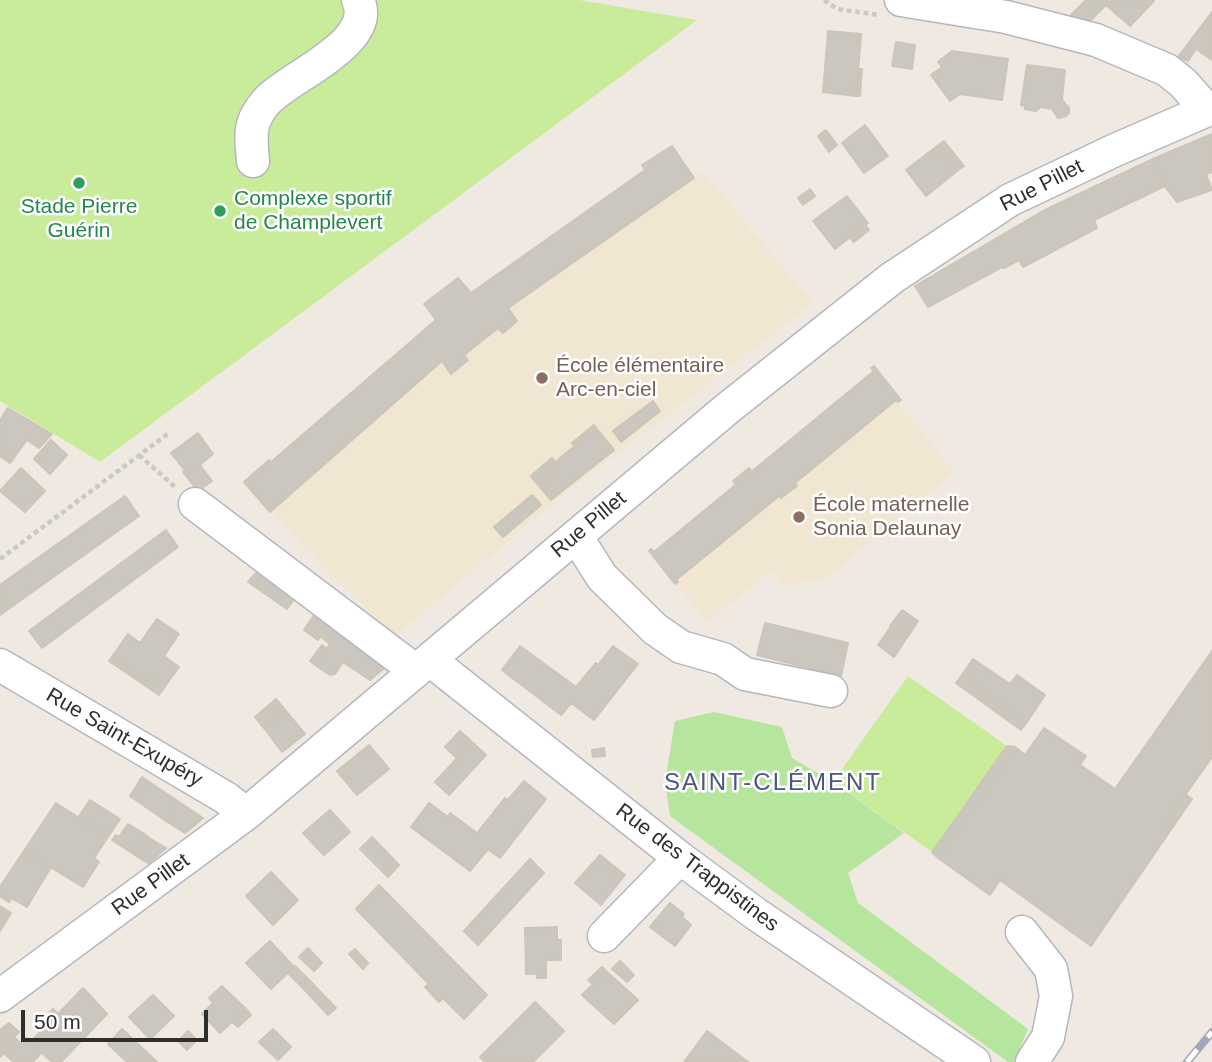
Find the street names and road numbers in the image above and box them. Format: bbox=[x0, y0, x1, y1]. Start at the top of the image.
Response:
street label: Rue Pillet bbox=[996, 154, 1088, 218]
street label: Rue Pillet bbox=[546, 486, 632, 564]
street label: Rue Saint-Exupéry bbox=[41, 683, 207, 793]
street label: Rue des Trappistines bbox=[610, 798, 784, 938]
street label: Rue Pillet bbox=[107, 848, 195, 922]

